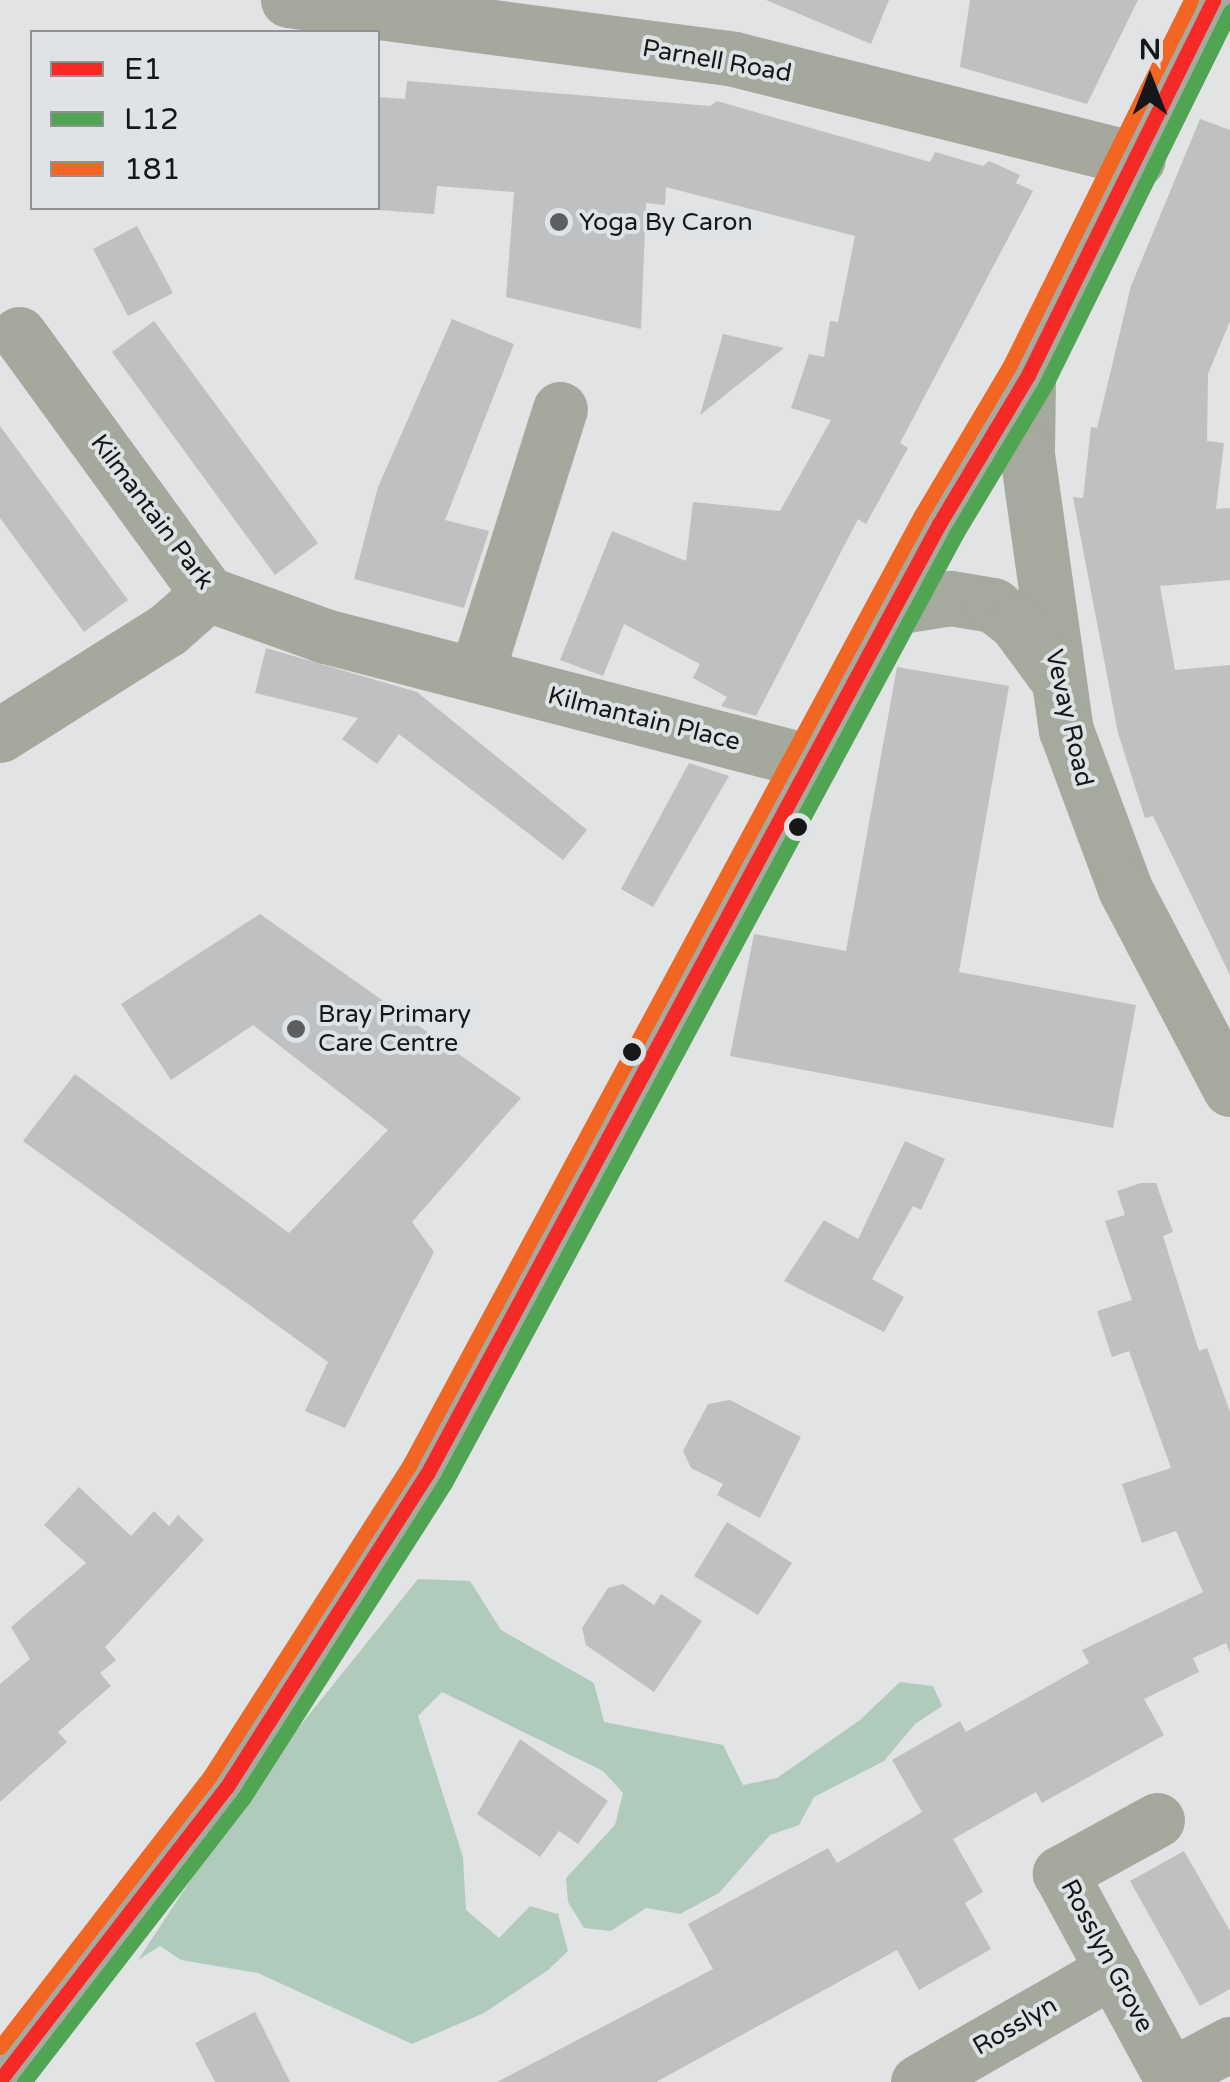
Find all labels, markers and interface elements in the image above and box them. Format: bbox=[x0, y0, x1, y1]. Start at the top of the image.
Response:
legend bbox=[30, 30, 380, 210]
north arrow bbox=[1100, 30, 1200, 130]
street label: Parnell Road bbox=[640, 33, 794, 89]
text: N bbox=[1139, 33, 1161, 67]
text: E1 bbox=[124, 51, 162, 88]
text: L12 bbox=[124, 101, 179, 138]
text: 181 bbox=[124, 151, 181, 188]
place label: Yoga By Caron bbox=[579, 207, 753, 237]
marker: Yoga By Caron bbox=[548, 211, 570, 233]
street label: Kilmantain Park bbox=[84, 429, 220, 595]
street label: Vevay Road bbox=[1039, 647, 1099, 789]
street label: Kilmantain Place bbox=[545, 681, 743, 757]
unlabelled marker bbox=[788, 817, 808, 837]
place label: Bray Primary Care Centre bbox=[318, 1000, 471, 1059]
marker: Bray Primary Care Centre bbox=[283, 1016, 309, 1042]
unlabelled marker bbox=[622, 1042, 642, 1062]
street label: Rosslyn Grove bbox=[1054, 1874, 1160, 2038]
street label: Rosslyn bbox=[968, 1990, 1062, 2062]

